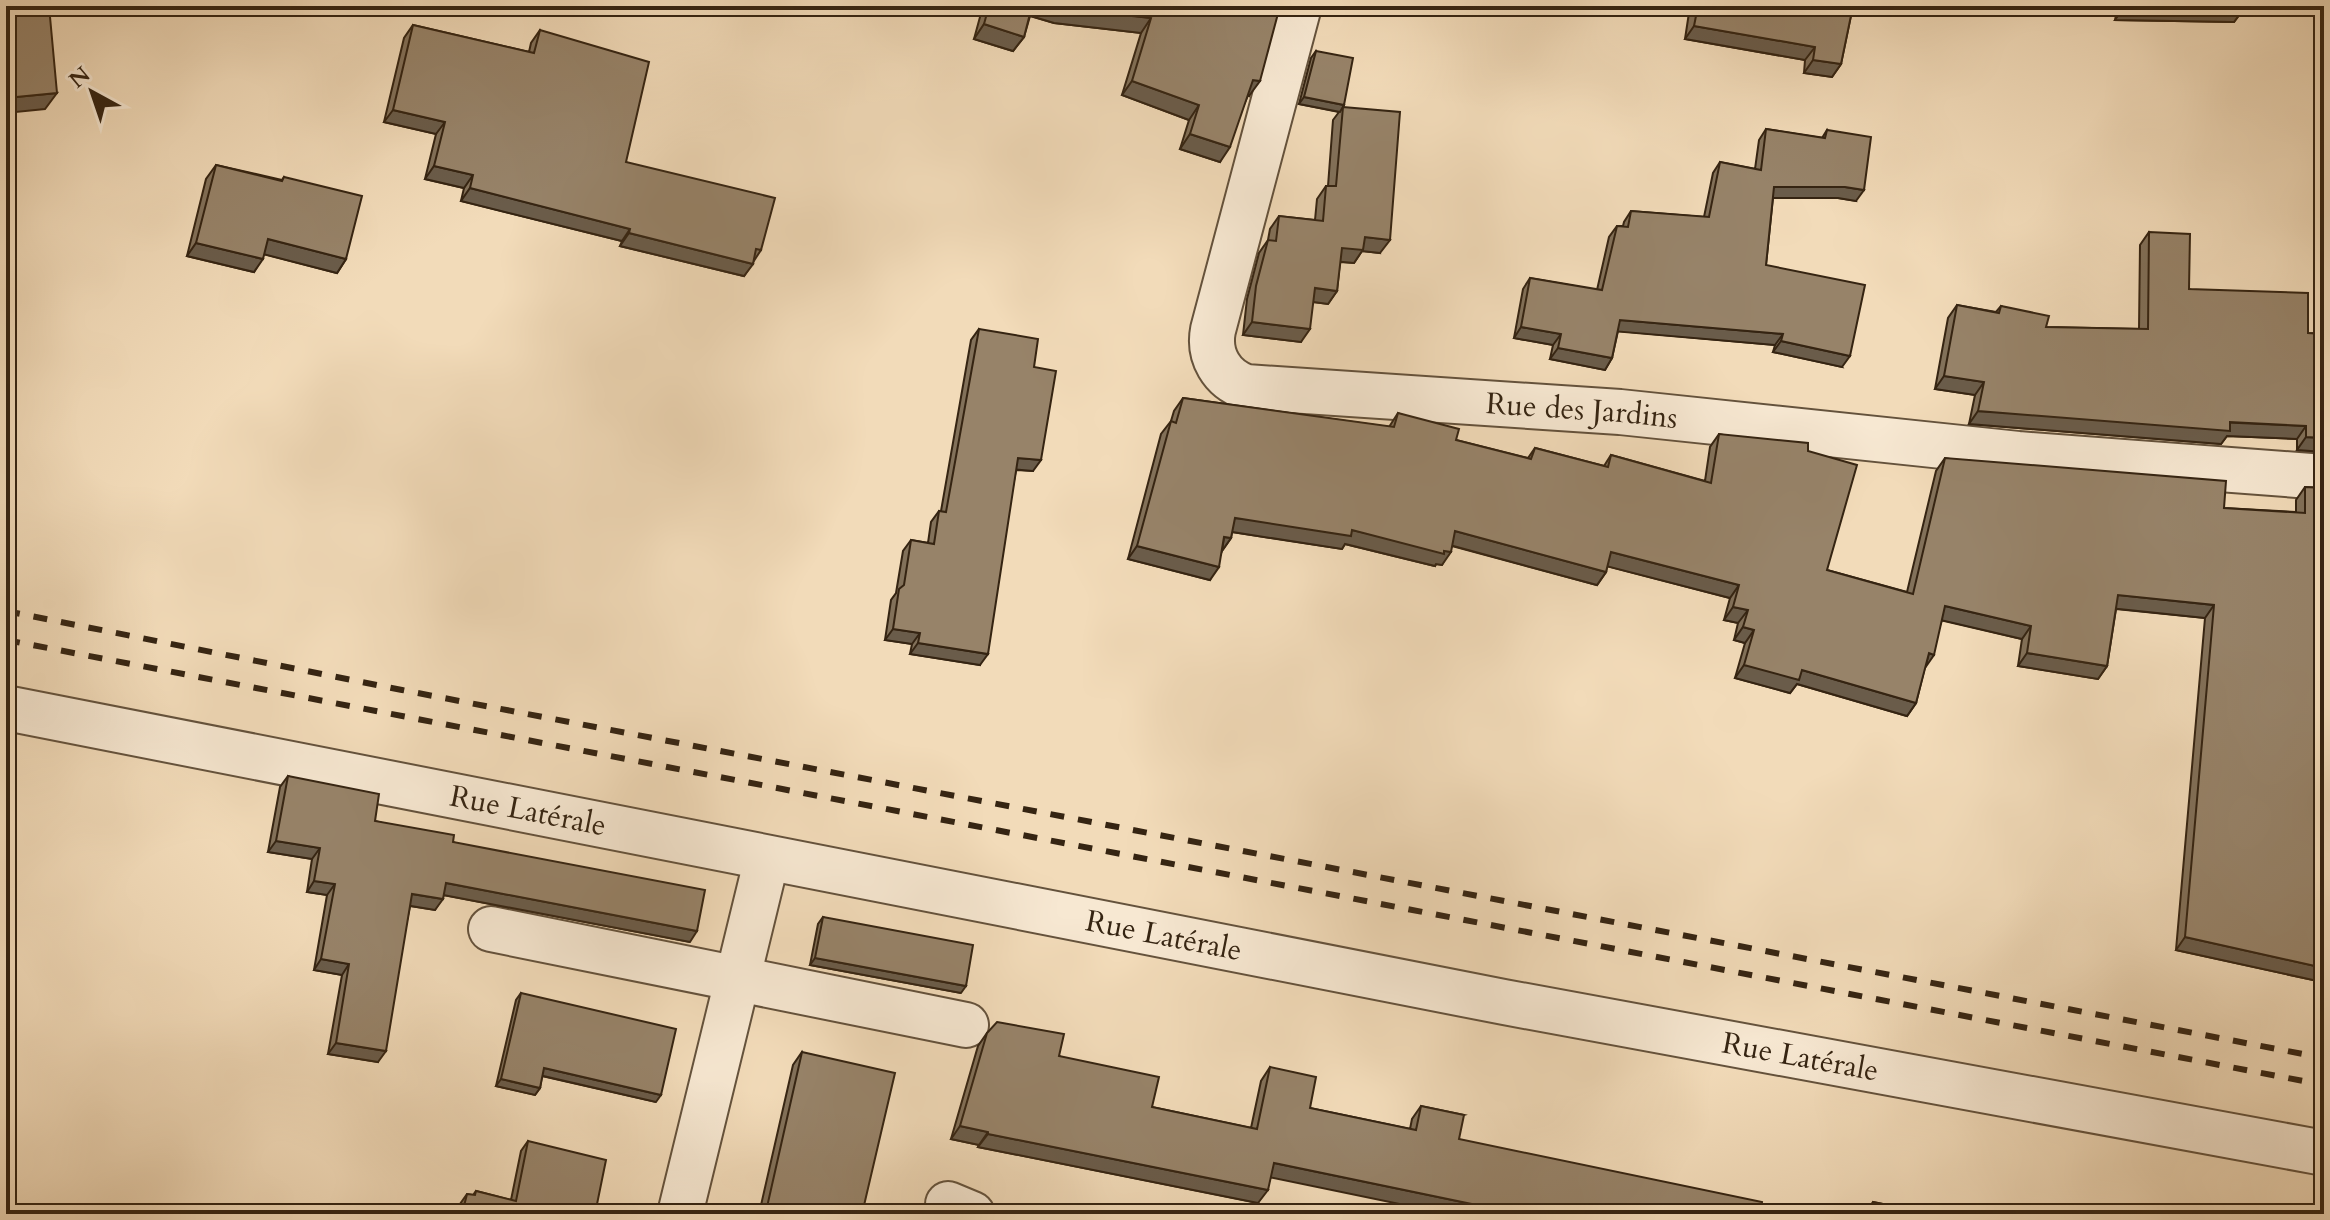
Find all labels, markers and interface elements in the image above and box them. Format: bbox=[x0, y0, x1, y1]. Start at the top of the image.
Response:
north arrow bbox=[52, 52, 132, 132]
text: N bbox=[63, 60, 97, 95]
street label: Rue des Jardins bbox=[1485, 383, 1680, 438]
street label: Rue Latérale bbox=[446, 775, 610, 846]
street label: Rue Latérale bbox=[1082, 900, 1246, 971]
street label: Rue Latérale bbox=[1719, 1022, 1882, 1091]

